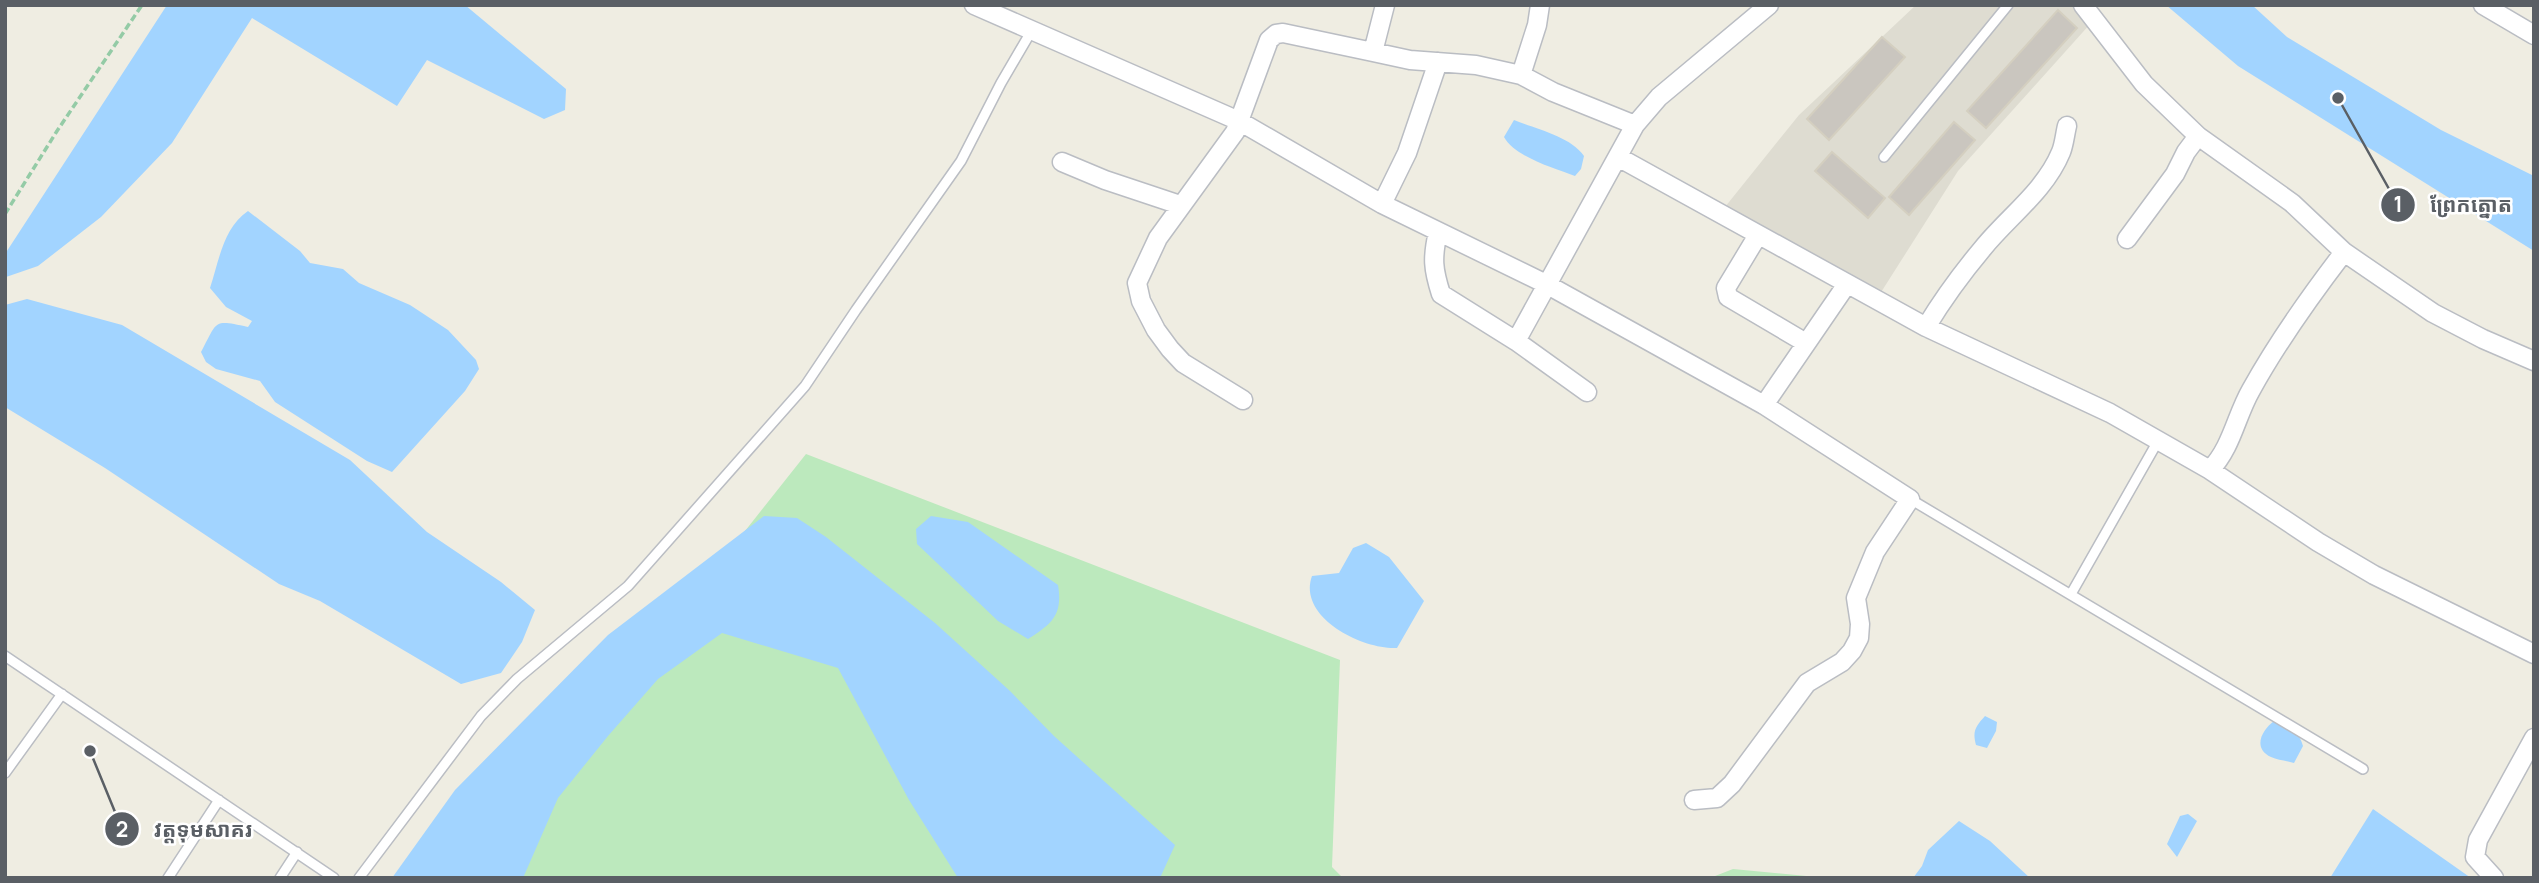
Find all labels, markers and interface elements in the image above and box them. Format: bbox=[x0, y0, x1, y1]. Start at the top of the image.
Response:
callout: ព្រែកត្នោត bbox=[2381, 184, 2526, 226]
text: 1 bbox=[2393, 190, 2403, 218]
text: ព្រែកត្នោត bbox=[2430, 190, 2512, 219]
callout: វត្តទុមសាគរ bbox=[105, 808, 266, 850]
text: 2 bbox=[116, 815, 128, 843]
text: វត្តទុមសាគរ bbox=[154, 815, 252, 844]

